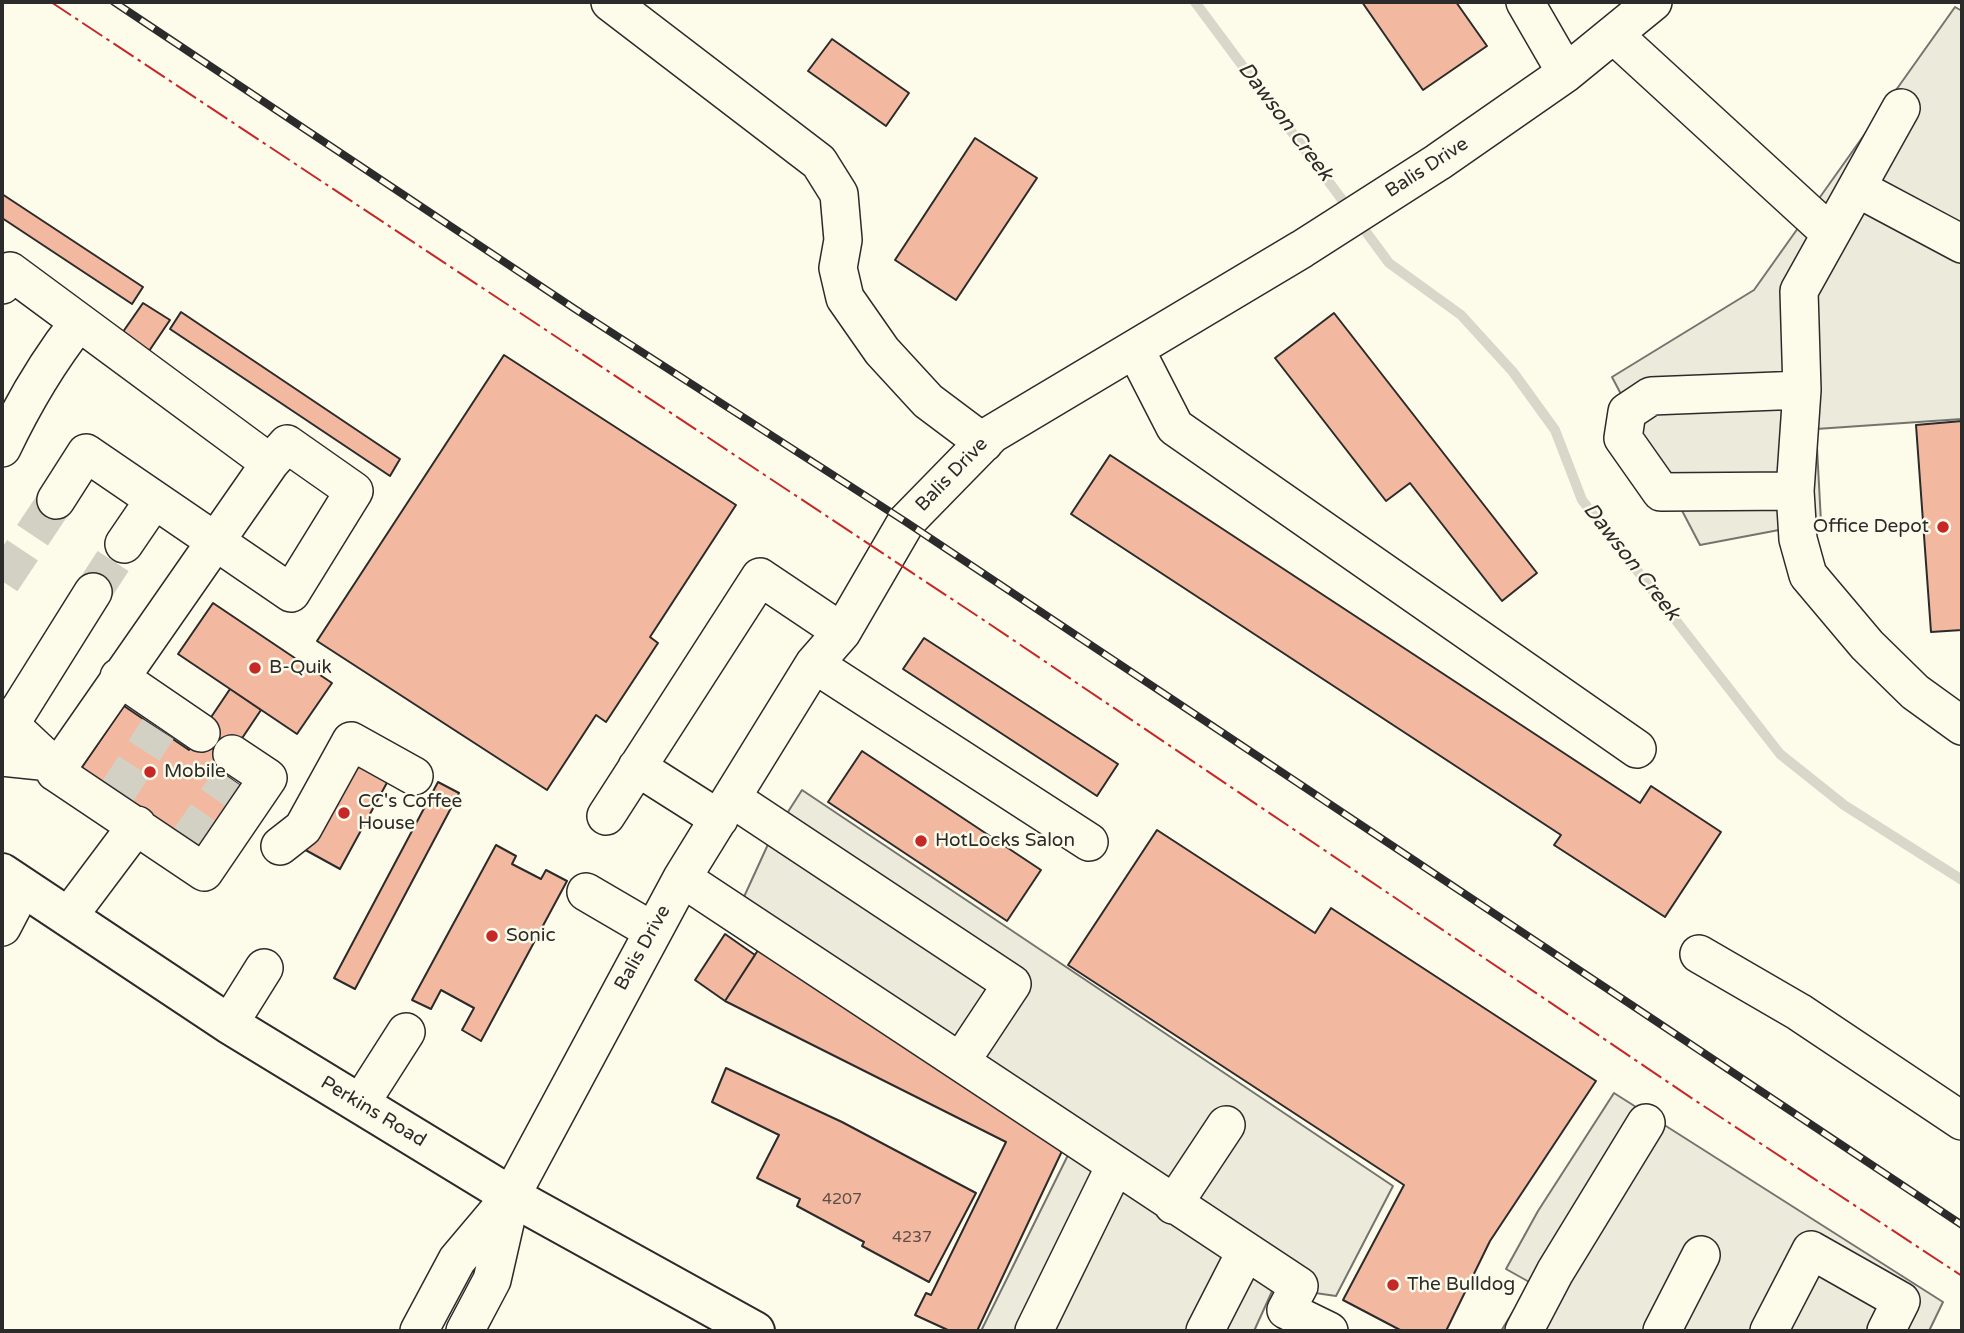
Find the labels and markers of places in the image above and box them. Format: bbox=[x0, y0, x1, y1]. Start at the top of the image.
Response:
place label: Office Depot bbox=[1813, 516, 1929, 538]
marker: Office Depot bbox=[1935, 519, 1951, 535]
place label: B-Quik bbox=[269, 657, 332, 679]
marker: B-Quik bbox=[247, 660, 263, 676]
place label: Mobile bbox=[164, 761, 226, 783]
marker: Mobile bbox=[142, 764, 158, 780]
place label: CC's Coffee House bbox=[358, 791, 462, 835]
marker: CC's Coffee House bbox=[336, 805, 352, 821]
place label: HotLocks Salon bbox=[935, 830, 1075, 852]
marker: HotLocks Salon bbox=[913, 833, 929, 849]
place label: Sonic bbox=[506, 925, 556, 947]
marker: Sonic bbox=[484, 928, 500, 944]
place label: The Bulldog bbox=[1407, 1274, 1515, 1296]
marker: The Bulldog bbox=[1385, 1277, 1401, 1293]

